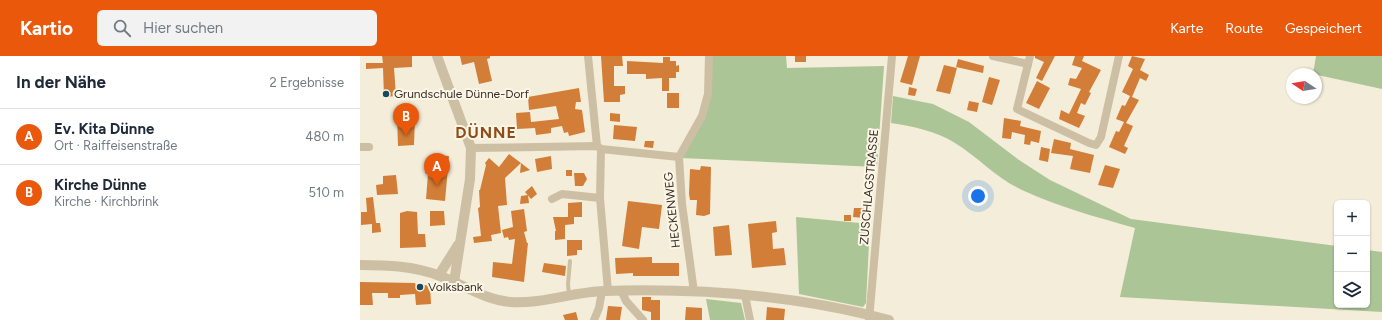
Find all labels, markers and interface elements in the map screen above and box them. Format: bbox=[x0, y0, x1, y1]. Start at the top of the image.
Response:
search box bbox=[97, 10, 377, 46]
text: Kartio bbox=[20, 17, 73, 40]
icon: search bbox=[111, 17, 133, 39]
text: Hier suchen bbox=[143, 19, 223, 37]
text: Karte bbox=[1170, 20, 1203, 37]
text: Route bbox=[1225, 20, 1263, 37]
text: Gespeichert bbox=[1285, 20, 1362, 37]
north arrow bbox=[1286, 68, 1322, 104]
text: In der Nähe bbox=[16, 72, 106, 92]
text: 2 Ergebnisse bbox=[270, 75, 344, 90]
place label: Grundschule Dünne-Dorf bbox=[394, 87, 529, 101]
marker: Grundschule Dünne-Dorf bbox=[381, 89, 391, 99]
pin: B bbox=[393, 103, 419, 136]
text: Ev. Kita Dünne bbox=[54, 120, 154, 138]
district label: DÜNNE bbox=[455, 123, 517, 142]
text: A bbox=[24, 129, 34, 144]
text: 480 m bbox=[305, 129, 344, 144]
street label: ZUSCHLAGSTRASSE bbox=[857, 129, 881, 245]
text: Ort · Raiffeisenstraße bbox=[54, 138, 177, 153]
pin: A bbox=[424, 153, 450, 186]
street label: HECKENWEG bbox=[661, 171, 683, 249]
text: Kirche Dünne bbox=[54, 176, 147, 194]
text: B bbox=[25, 185, 33, 200]
text: 510 m bbox=[309, 185, 344, 200]
your location bbox=[968, 186, 988, 206]
text: Kirche · Kirchbrink bbox=[54, 194, 159, 209]
map controls bbox=[1334, 200, 1370, 308]
button: + bbox=[1334, 200, 1370, 236]
button: − bbox=[1334, 236, 1370, 272]
button: layers bbox=[1334, 272, 1370, 308]
place label: Volksbank bbox=[428, 280, 483, 294]
marker: Volksbank bbox=[415, 282, 425, 292]

